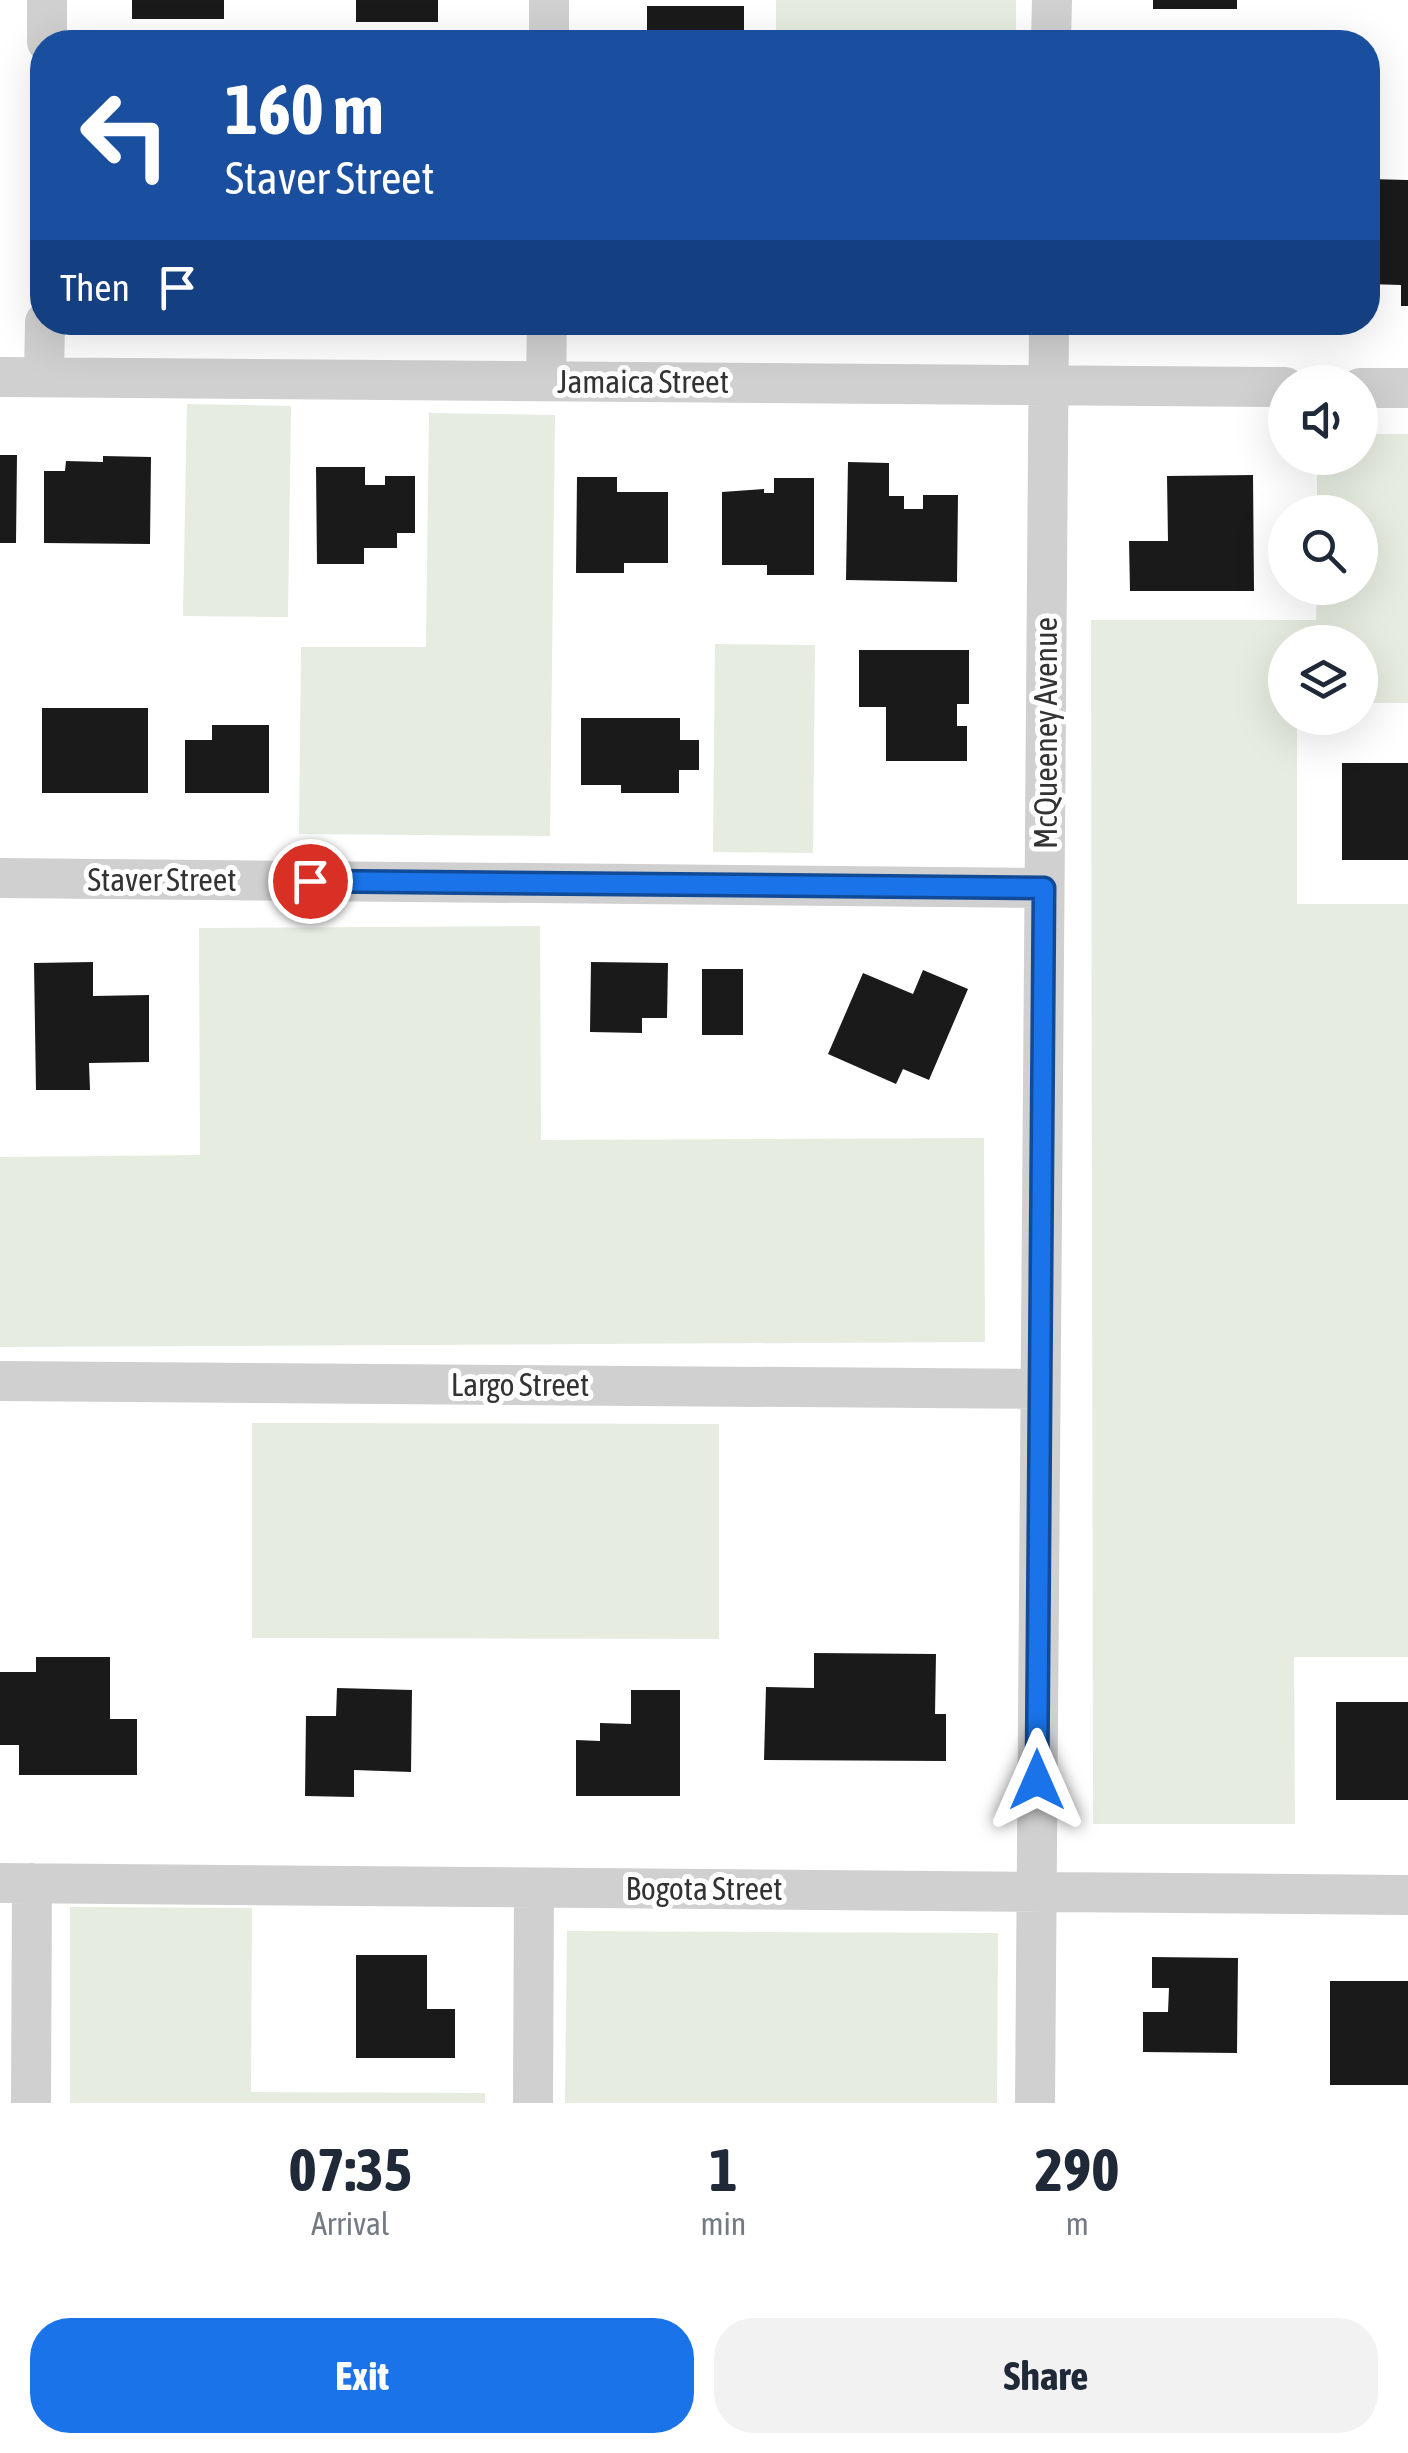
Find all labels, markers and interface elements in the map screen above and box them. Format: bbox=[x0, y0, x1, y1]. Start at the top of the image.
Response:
text: 160 m bbox=[225, 69, 384, 149]
icon: left bbox=[60, 70, 190, 200]
text: Staver Street bbox=[225, 152, 434, 204]
icon: arrive bbox=[150, 260, 205, 315]
text: Then bbox=[60, 266, 130, 309]
street label: Jamaica Street bbox=[557, 363, 729, 400]
map controls bbox=[1268, 365, 1378, 735]
button: sound bbox=[1268, 365, 1378, 475]
button: search bbox=[1268, 495, 1378, 605]
street label: McQueeney Avenue bbox=[1027, 617, 1064, 849]
button: layers bbox=[1268, 625, 1378, 735]
pin bbox=[268, 839, 353, 924]
icon: arrive bbox=[283, 854, 338, 909]
street label: Staver Street bbox=[88, 861, 236, 898]
street label: Largo Street bbox=[451, 1366, 589, 1403]
position arrow bbox=[985, 1728, 1089, 1832]
street label: Bogota Street bbox=[625, 1870, 783, 1907]
text: 07:35 bbox=[288, 2135, 412, 2204]
text: 1 bbox=[709, 2135, 738, 2204]
text: 290 bbox=[1035, 2135, 1119, 2204]
text: Arrival bbox=[311, 2205, 389, 2242]
text: min bbox=[700, 2205, 746, 2242]
text: m bbox=[1066, 2205, 1089, 2242]
button: Exit bbox=[30, 2318, 694, 2433]
button: Share bbox=[714, 2318, 1378, 2433]

